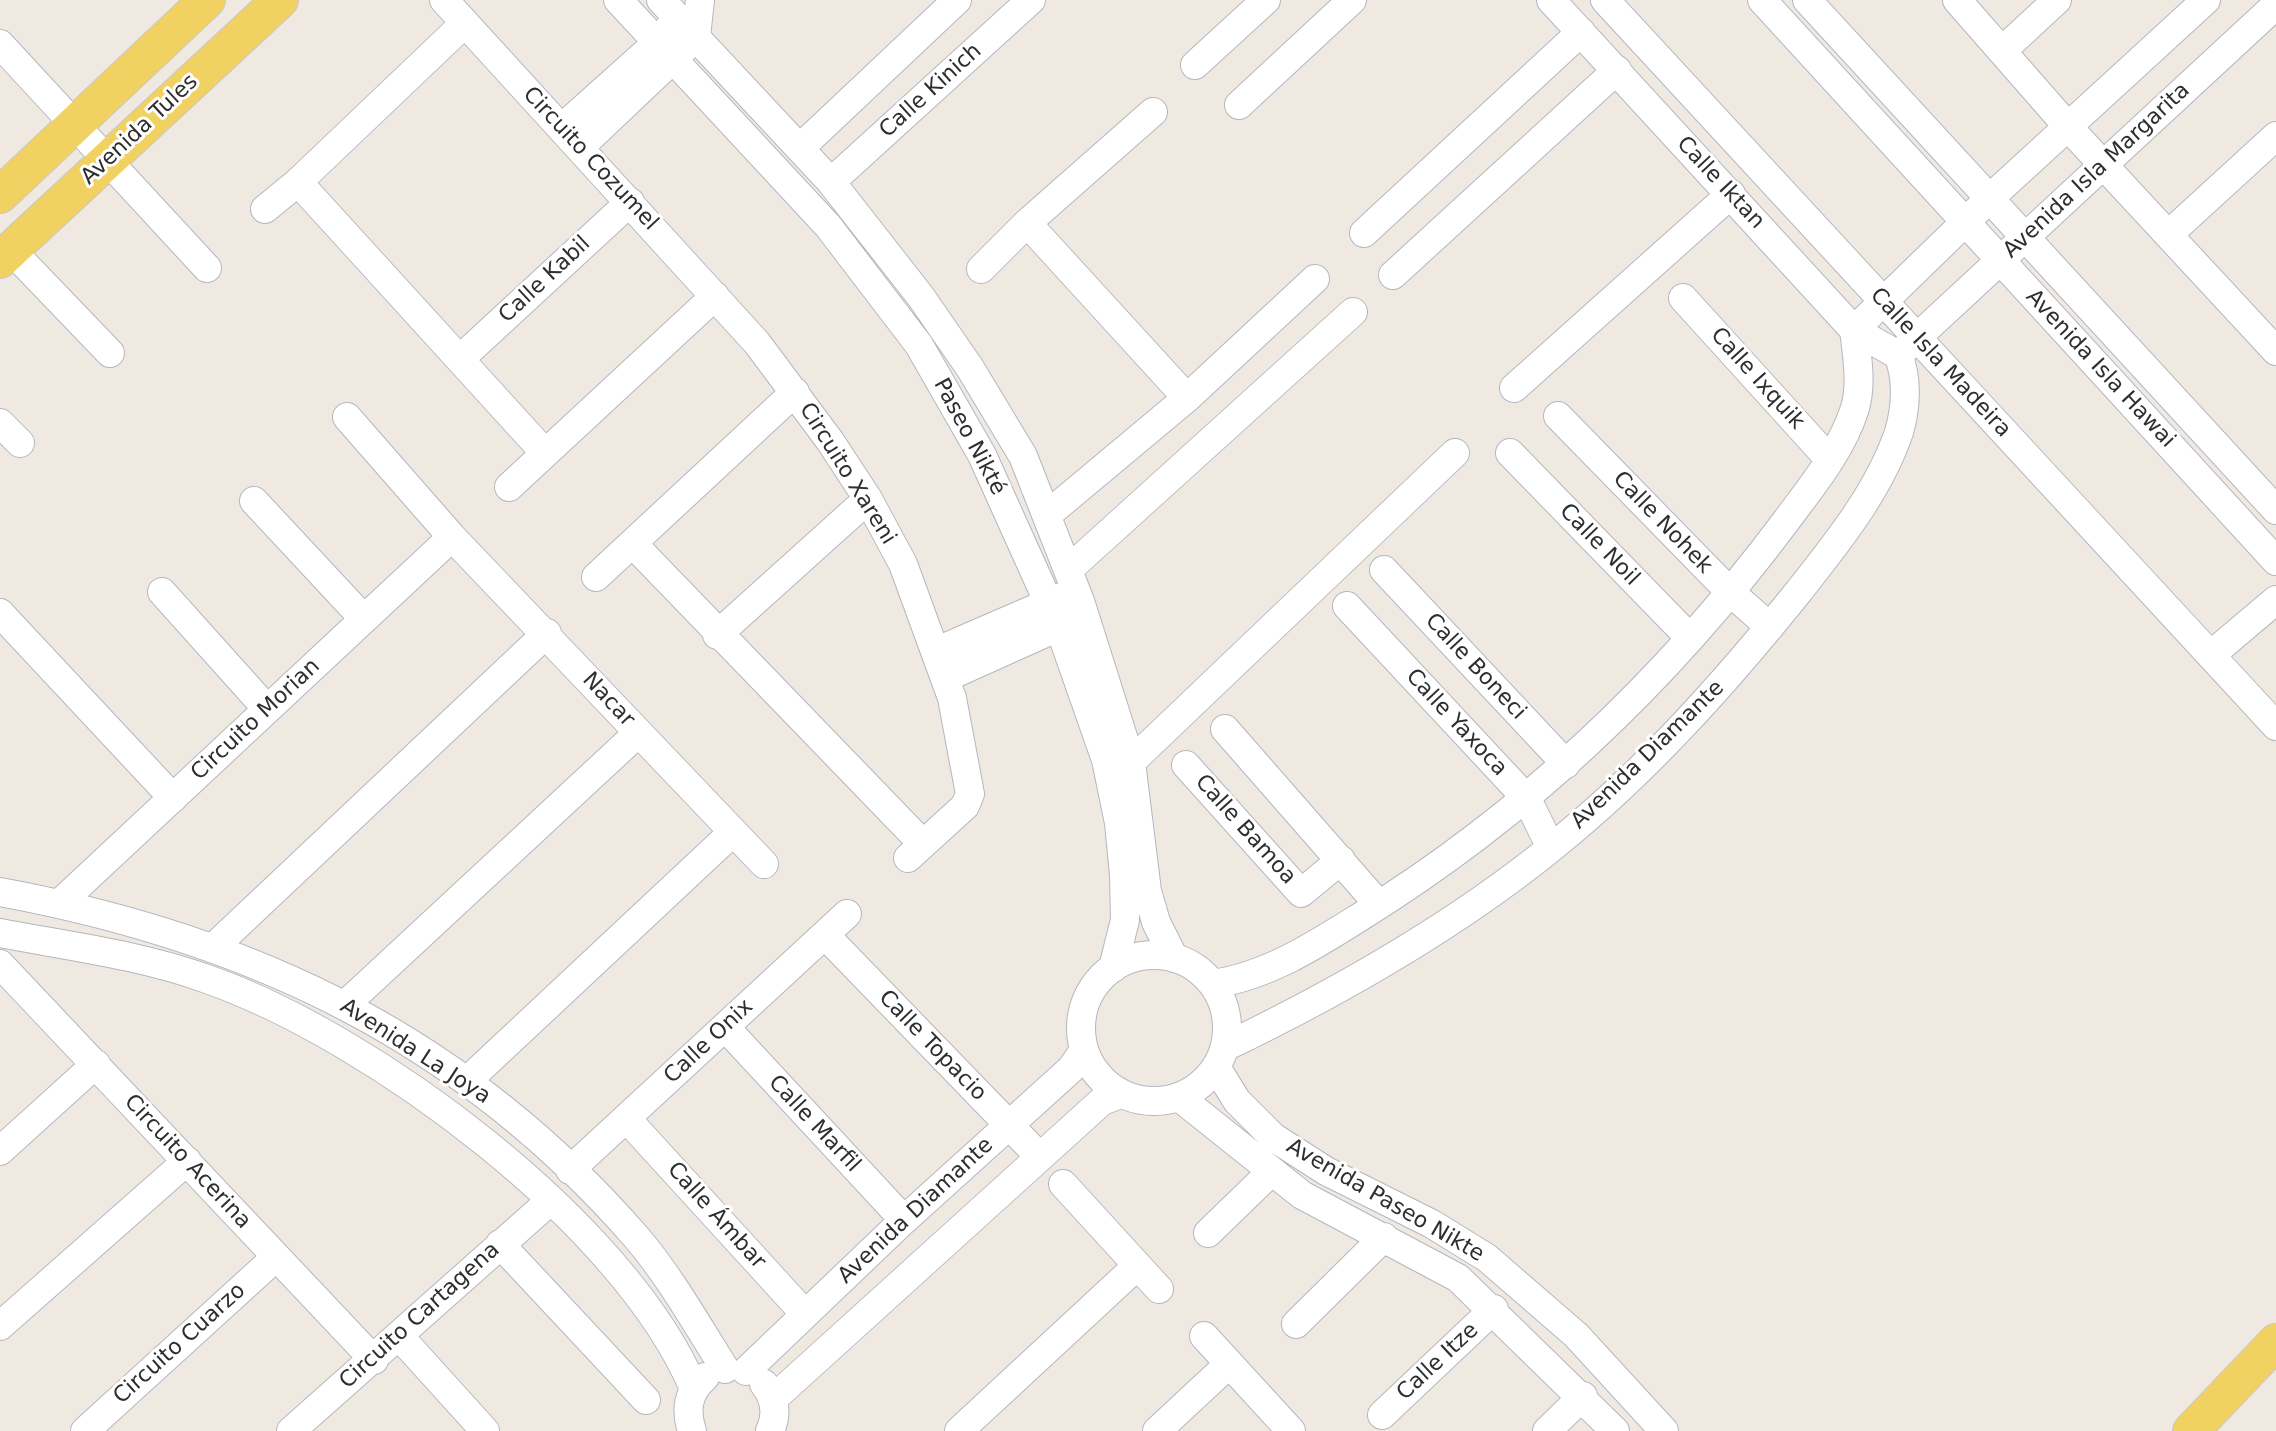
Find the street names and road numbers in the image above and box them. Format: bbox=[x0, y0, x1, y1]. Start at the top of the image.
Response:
street label: Calle Kinich bbox=[875, 38, 987, 144]
street label: Avenida Tules bbox=[76, 69, 204, 191]
street label: Avenida Isla Margarita bbox=[1998, 78, 2196, 264]
street label: Circuito Cozumel bbox=[517, 82, 663, 236]
street label: Calle Iktan bbox=[1670, 131, 1770, 235]
street label: Calle Kabil bbox=[494, 231, 596, 329]
street label: Calle Isla Madeira bbox=[1864, 283, 2016, 443]
street label: Avenida Isla Hawai bbox=[2020, 284, 2180, 454]
street label: Calle Ixquik bbox=[1704, 323, 1810, 435]
street label: Paseo Nikté bbox=[927, 374, 1011, 500]
street label: Circuito Xareni bbox=[793, 398, 901, 550]
street label: Calle Nohek bbox=[1607, 466, 1717, 580]
street label: Calle Noil bbox=[1553, 499, 1645, 591]
street label: Calle Boneci bbox=[1419, 608, 1531, 726]
street label: Circuito Morian bbox=[186, 654, 326, 786]
street label: Calle Yaxoca bbox=[1400, 664, 1512, 782]
street label: Nacar bbox=[576, 667, 640, 733]
street label: Avenida Diamante bbox=[1566, 675, 1730, 835]
street label: Calle Bamoa bbox=[1189, 770, 1301, 890]
street label: Calle Topacio bbox=[873, 985, 991, 1107]
street label: Avenida La Joya bbox=[335, 994, 495, 1110]
street label: Calle Onix bbox=[659, 994, 759, 1090]
street label: Calle Marfil bbox=[762, 1070, 866, 1178]
street label: Circuito Acerina bbox=[118, 1089, 256, 1235]
street label: Avenida Diamante bbox=[833, 1132, 999, 1290]
street label: Avenida Paseo Nikte bbox=[1282, 1134, 1488, 1268]
street label: Calle Ámbar bbox=[661, 1157, 771, 1275]
street label: Circuito Cartagena bbox=[335, 1237, 505, 1395]
street label: Circuito Cuarzo bbox=[109, 1278, 251, 1410]
street label: Calle Itze bbox=[1392, 1318, 1484, 1406]

